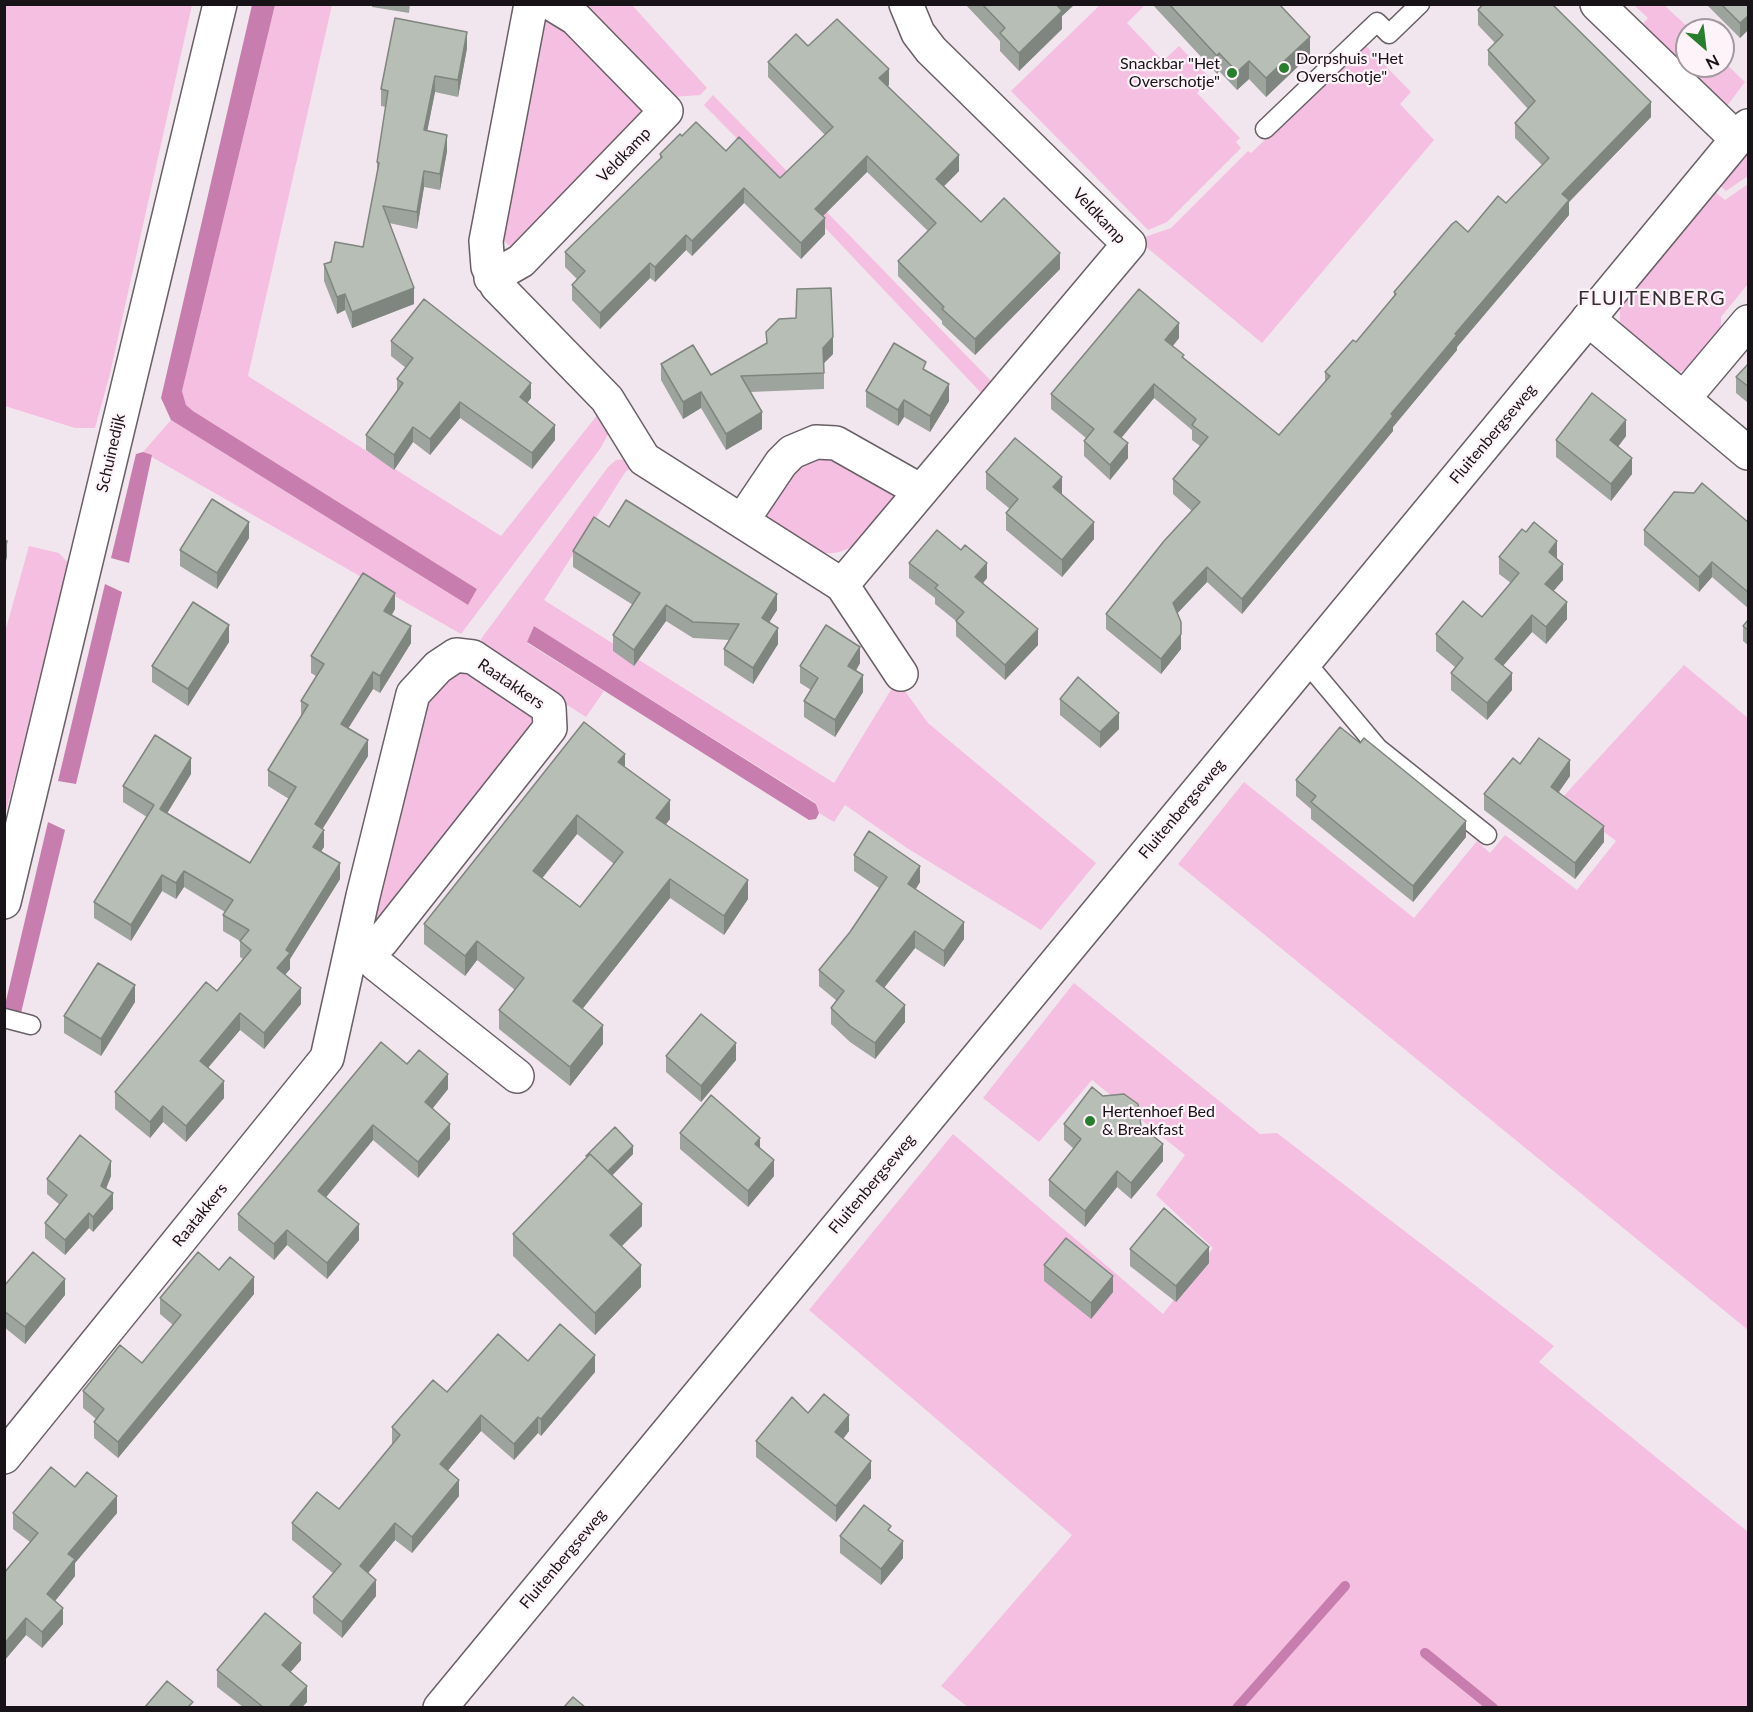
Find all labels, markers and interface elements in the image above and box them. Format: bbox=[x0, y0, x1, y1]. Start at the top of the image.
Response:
north arrow bbox=[1675, 18, 1735, 78]
place label: Dorpshuis "Het Overschotje" bbox=[1296, 49, 1404, 87]
text: N bbox=[1703, 51, 1723, 74]
place label: Snackbar "Het Overschotje" bbox=[1120, 54, 1220, 92]
marker: Dorpshuis "Het Overschotje" bbox=[1277, 61, 1291, 75]
marker: Snackbar "Het Overschotje" bbox=[1225, 66, 1239, 80]
street label: Veldkamp bbox=[593, 124, 655, 186]
street label: Veldkamp bbox=[1068, 184, 1130, 248]
district label: FLUITENBERG bbox=[1578, 287, 1726, 311]
street label: Fluitenbergseweg bbox=[1446, 380, 1540, 488]
street label: Schuinedijk bbox=[93, 412, 129, 494]
street label: Raatakkers bbox=[474, 655, 548, 713]
street label: Fluitenbergseweg bbox=[1135, 755, 1229, 863]
place label: Hertenhoef Bed & Breakfast bbox=[1102, 1102, 1215, 1140]
marker: Hertenhoef Bed & Breakfast bbox=[1083, 1114, 1097, 1128]
street label: Fluitenbergseweg bbox=[825, 1130, 919, 1238]
street label: Raatakkers bbox=[169, 1179, 231, 1251]
street label: Fluitenbergseweg bbox=[516, 1505, 610, 1613]

